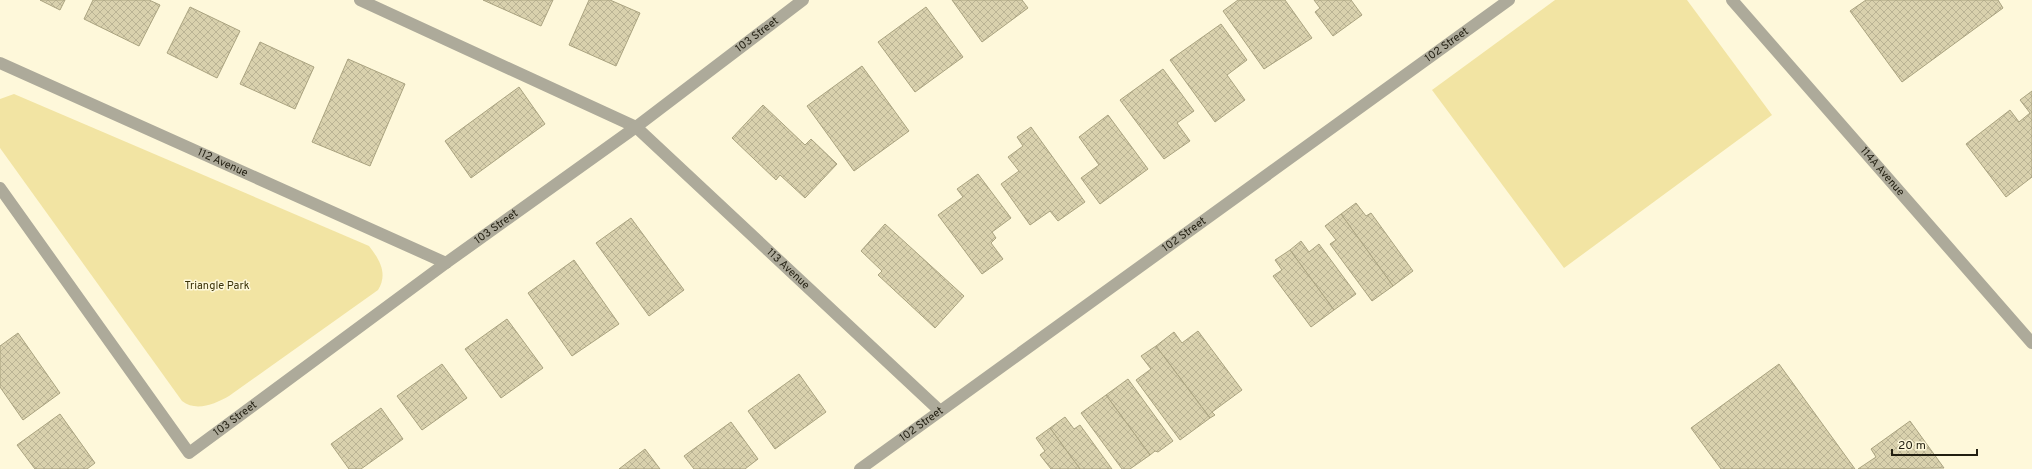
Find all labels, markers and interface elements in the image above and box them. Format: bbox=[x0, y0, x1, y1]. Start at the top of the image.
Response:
street label: 103 Street bbox=[733, 14, 782, 56]
street label: 102 Street bbox=[1422, 24, 1472, 65]
street label: 114A Avenue bbox=[1857, 144, 1907, 199]
street label: 112 Avenue bbox=[195, 145, 250, 180]
street label: 103 Street bbox=[472, 207, 521, 247]
street label: 102 Street bbox=[1160, 214, 1209, 255]
street label: 113 Avenue bbox=[764, 246, 812, 293]
park label: Triangle Park bbox=[184, 279, 250, 293]
street label: 103 Street bbox=[211, 398, 260, 440]
street label: 102 Street bbox=[897, 404, 946, 445]
scale bar bbox=[1892, 431, 1977, 457]
text: 20 m bbox=[1898, 438, 1926, 454]

